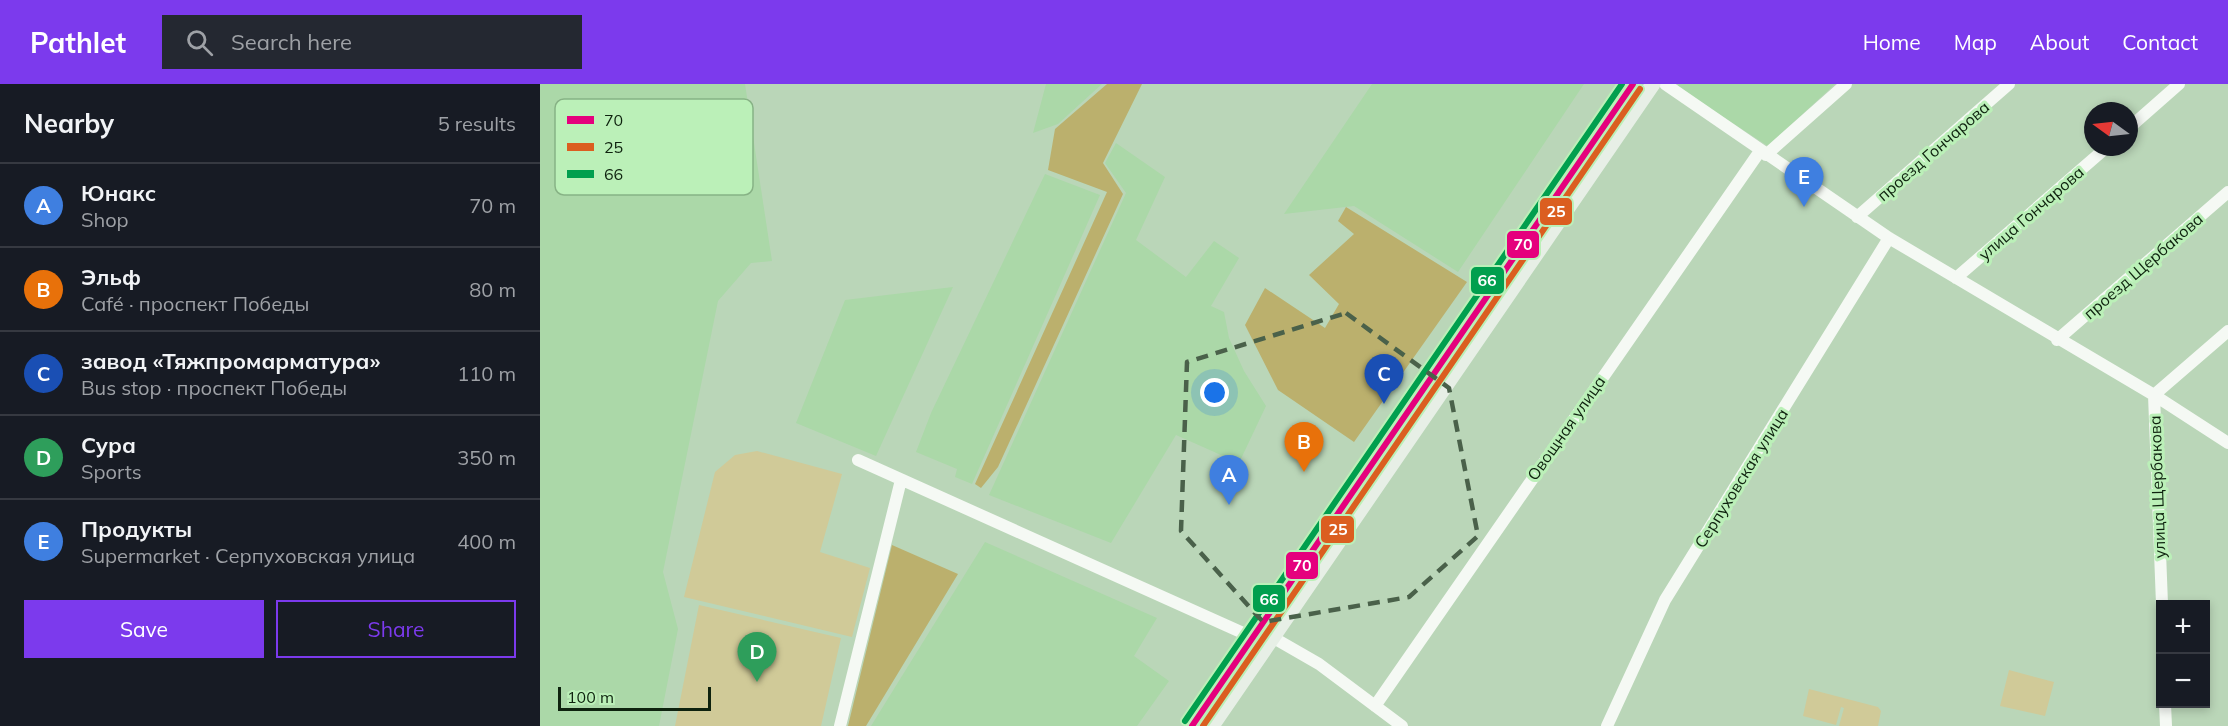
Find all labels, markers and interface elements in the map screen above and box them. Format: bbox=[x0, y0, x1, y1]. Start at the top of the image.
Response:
search box bbox=[162, 15, 582, 69]
text: Pathlet bbox=[30, 25, 126, 60]
icon: search bbox=[183, 26, 216, 59]
text: Search here bbox=[231, 28, 352, 56]
text: Home bbox=[1863, 29, 1921, 55]
text: Map bbox=[1954, 29, 1997, 55]
text: About bbox=[2030, 29, 2089, 55]
text: Contact bbox=[2122, 29, 2198, 55]
street label: проезд Гончарова bbox=[1873, 97, 1993, 205]
legend bbox=[555, 99, 753, 195]
north arrow bbox=[2084, 102, 2138, 156]
text: Nearby bbox=[24, 107, 114, 140]
text: 70 bbox=[604, 110, 623, 130]
text: 5 results bbox=[438, 111, 516, 136]
text: 25 bbox=[604, 137, 623, 157]
pin: E bbox=[1784, 158, 1824, 207]
street label: улица Гончарова bbox=[1974, 162, 2088, 264]
text: 66 bbox=[604, 164, 623, 184]
text: Юнакс bbox=[81, 179, 156, 207]
text: A bbox=[36, 193, 51, 218]
text: 70 m bbox=[469, 193, 516, 218]
line badge: 25 bbox=[1539, 197, 1573, 226]
text: 25 bbox=[1546, 201, 1566, 221]
text: Shop bbox=[81, 207, 129, 232]
street label: проезд Щербакова bbox=[2079, 209, 2207, 323]
line badge: 70 bbox=[1506, 230, 1540, 259]
text: 70 bbox=[1513, 234, 1533, 254]
text: Эльф bbox=[81, 263, 141, 291]
line badge: 66 bbox=[1470, 266, 1505, 295]
text: 66 bbox=[1477, 270, 1497, 290]
text: B bbox=[37, 277, 50, 302]
text: 80 m bbox=[469, 277, 516, 302]
text: Café · проспект Победы bbox=[81, 291, 309, 316]
text: завод «Тяжпромарматура» bbox=[81, 347, 380, 375]
pin: C bbox=[1364, 354, 1404, 404]
text: C bbox=[37, 361, 50, 386]
text: 110 m bbox=[457, 361, 516, 386]
street label: Овощная улица bbox=[1523, 372, 1609, 484]
text: Bus stop · проспект Победы bbox=[81, 375, 347, 400]
your location bbox=[1200, 378, 1229, 407]
street label: Серпуховская улица bbox=[1690, 405, 1792, 551]
street label: улица Щербакова bbox=[2145, 415, 2169, 559]
pin: B bbox=[1284, 422, 1323, 472]
text: Сура bbox=[81, 431, 136, 459]
text: D bbox=[36, 445, 51, 470]
text: 350 m bbox=[457, 445, 516, 470]
pin: A bbox=[1210, 456, 1248, 505]
text: Sports bbox=[81, 459, 142, 484]
text: Продукты bbox=[81, 515, 192, 543]
line badge: 25 bbox=[1320, 515, 1355, 544]
text: 25 bbox=[1328, 519, 1348, 539]
text: E bbox=[38, 529, 49, 554]
text: 400 m bbox=[457, 529, 516, 554]
text: Supermarket · Серпуховская улица bbox=[81, 543, 415, 568]
line badge: 70 bbox=[1285, 551, 1319, 580]
text: 70 bbox=[1292, 555, 1312, 575]
line badge: 66 bbox=[1252, 584, 1286, 613]
text: 66 bbox=[1259, 589, 1279, 609]
button: Save bbox=[24, 600, 264, 658]
button: Share bbox=[276, 600, 516, 658]
map controls bbox=[2156, 600, 2210, 708]
button: + bbox=[2156, 600, 2210, 654]
pin: D bbox=[738, 632, 776, 682]
button: − bbox=[2156, 654, 2210, 708]
scale bar bbox=[558, 684, 711, 712]
text: 100 m bbox=[567, 687, 614, 707]

